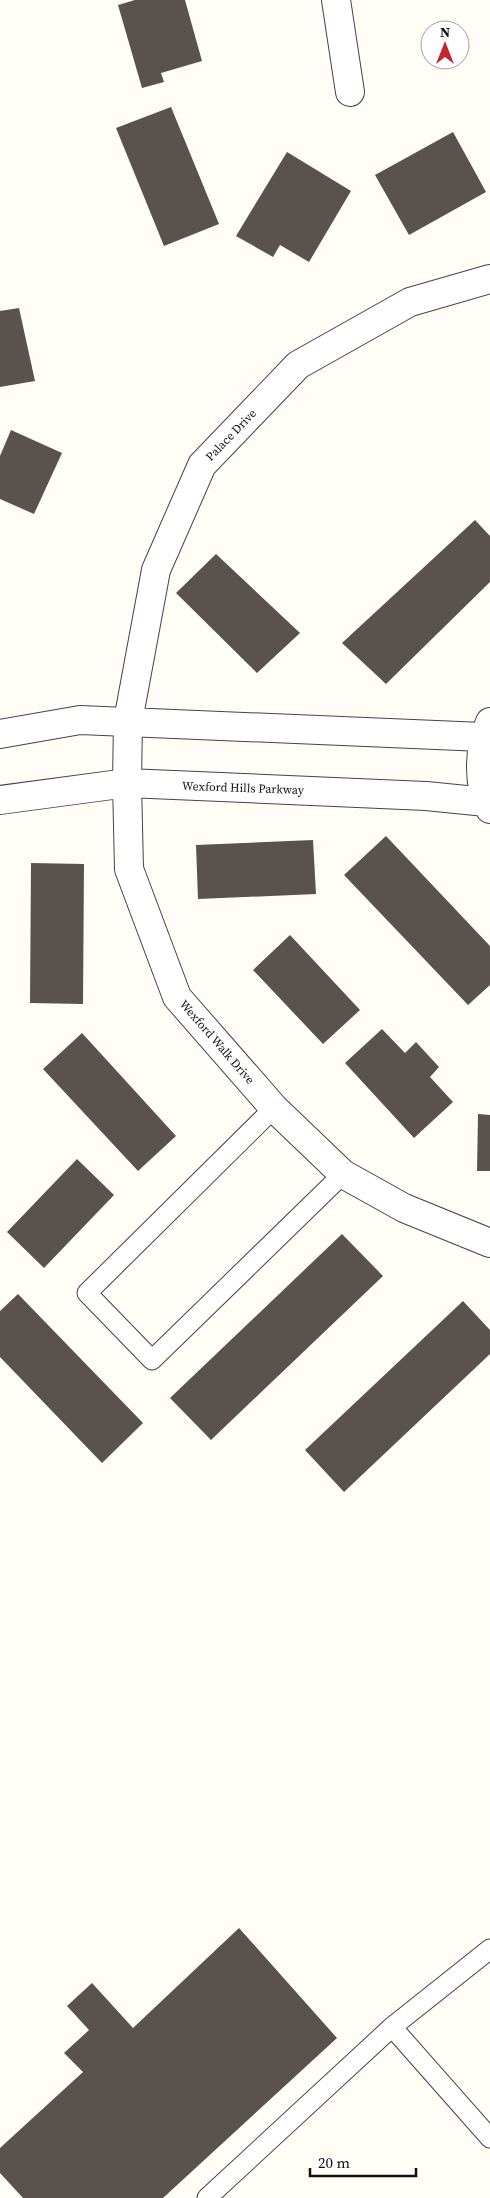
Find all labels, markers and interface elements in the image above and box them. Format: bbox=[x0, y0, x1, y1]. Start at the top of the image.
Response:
north arrow bbox=[420, 20, 470, 70]
text: N bbox=[440, 22, 450, 42]
street label: Palace Drive bbox=[202, 406, 260, 464]
street label: Wexford Hills Parkway bbox=[182, 778, 305, 798]
street label: Wexford Walk Drive bbox=[176, 996, 258, 1088]
scale bar bbox=[310, 2146, 416, 2178]
text: 20 m bbox=[318, 2152, 350, 2173]

